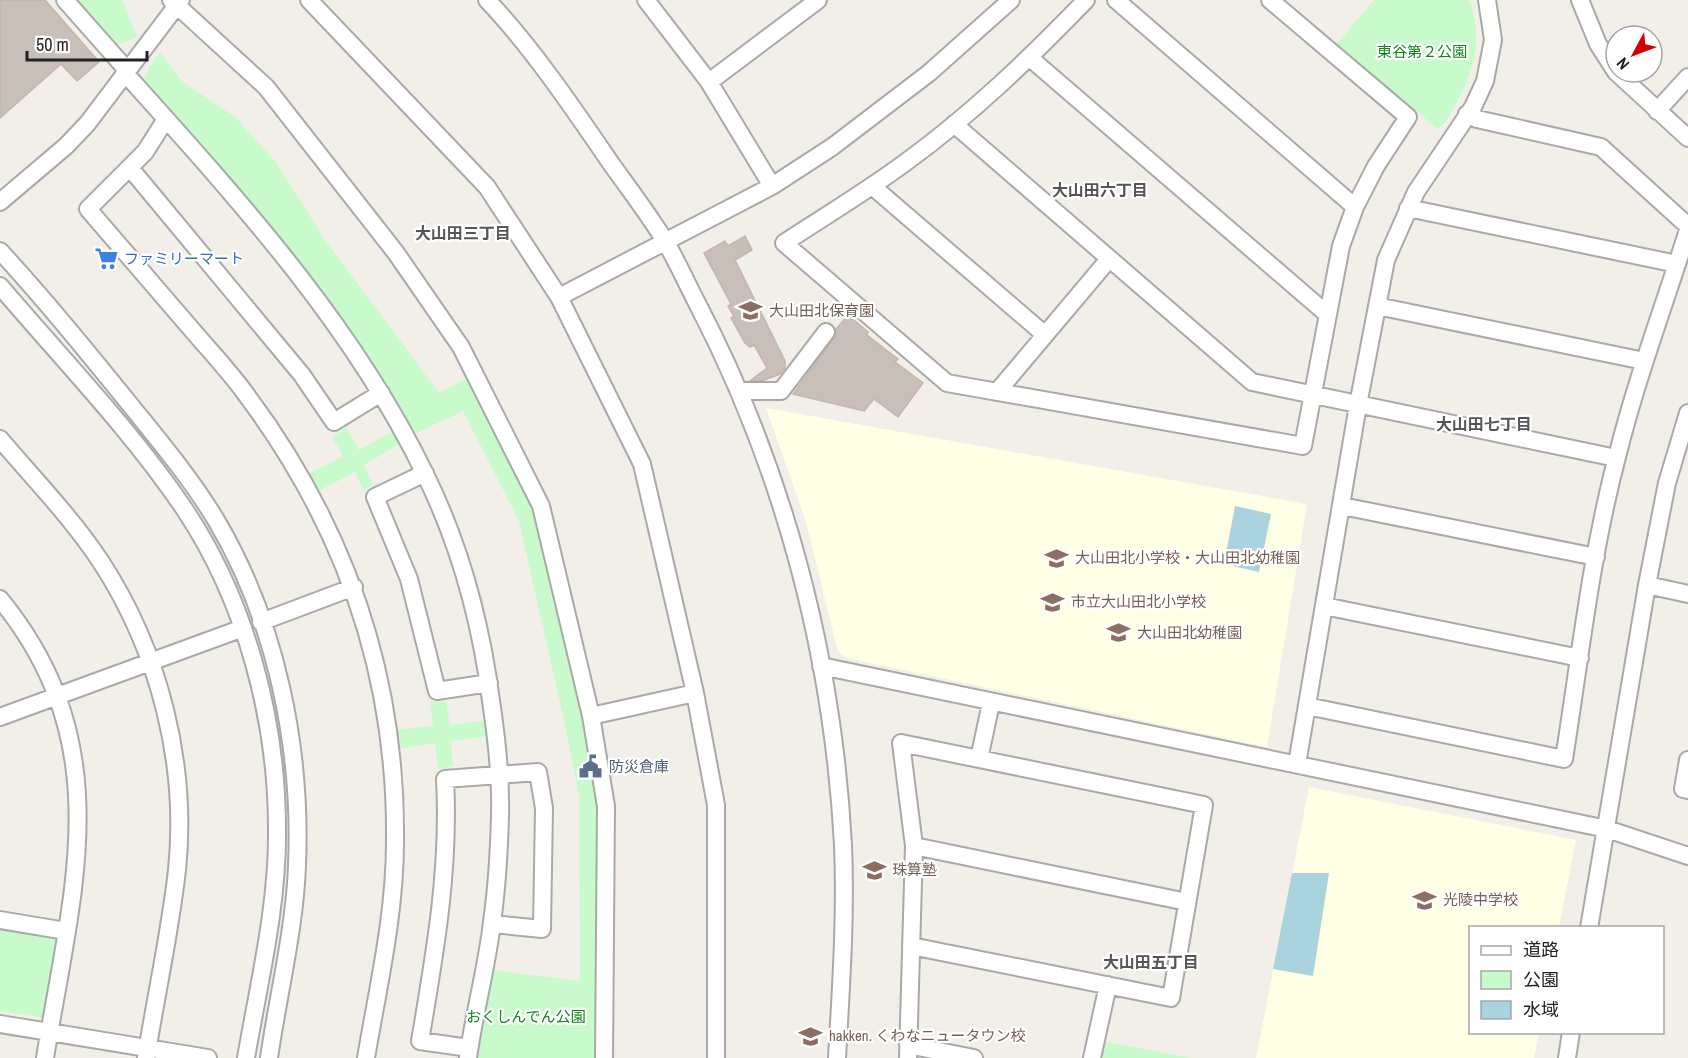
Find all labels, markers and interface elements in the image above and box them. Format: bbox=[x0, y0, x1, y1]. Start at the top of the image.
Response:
scale bar bbox=[27, 24, 147, 62]
north arrow bbox=[1604, 24, 1664, 84]
text: 50 m bbox=[36, 32, 69, 57]
park label: 東谷第２公園 bbox=[1377, 41, 1467, 62]
text: N bbox=[1611, 53, 1634, 75]
district label: 大山田六丁目 bbox=[1052, 179, 1148, 201]
district label: 大山田三丁目 bbox=[415, 222, 511, 244]
supermarket icon: ファミリーマート bbox=[93, 246, 119, 272]
place label: ファミリーマート bbox=[124, 248, 244, 269]
school or university icon: 大山田北保育園 bbox=[738, 298, 764, 324]
place label: 大山田北保育園 bbox=[769, 300, 874, 321]
district label: 大山田七丁目 bbox=[1436, 413, 1532, 435]
school or university icon: 大山田北小学校・大山田北幼稚園 bbox=[1044, 545, 1070, 571]
place label: 大山田北小学校・大山田北幼稚園 bbox=[1075, 547, 1300, 568]
school or university icon: 市立大山田北小学校 bbox=[1040, 589, 1066, 615]
place label: 市立大山田北小学校 bbox=[1071, 591, 1206, 612]
school or university icon: 大山田北幼稚園 bbox=[1106, 620, 1132, 646]
place label: 大山田北幼稚園 bbox=[1137, 622, 1242, 643]
public building icon: 防災倉庫 bbox=[578, 754, 604, 780]
place label: 防災倉庫 bbox=[609, 756, 669, 777]
school or university icon: 珠算塾 bbox=[861, 857, 887, 883]
place label: 珠算塾 bbox=[892, 859, 937, 880]
school or university icon: 光陵中学校 bbox=[1412, 887, 1438, 913]
place label: 光陵中学校 bbox=[1443, 889, 1518, 910]
legend bbox=[1469, 926, 1664, 1034]
text: 道路 bbox=[1523, 937, 1559, 962]
district label: 大山田五丁目 bbox=[1103, 951, 1199, 973]
text: 公園 bbox=[1523, 967, 1559, 992]
text: 水域 bbox=[1523, 997, 1559, 1022]
park label: おくしんでん公園 bbox=[466, 1006, 586, 1027]
school or university icon: hakken. くわなニュータウン校 bbox=[798, 1023, 824, 1049]
place label: hakken. くわなニュータウン校 bbox=[829, 1025, 1026, 1046]

